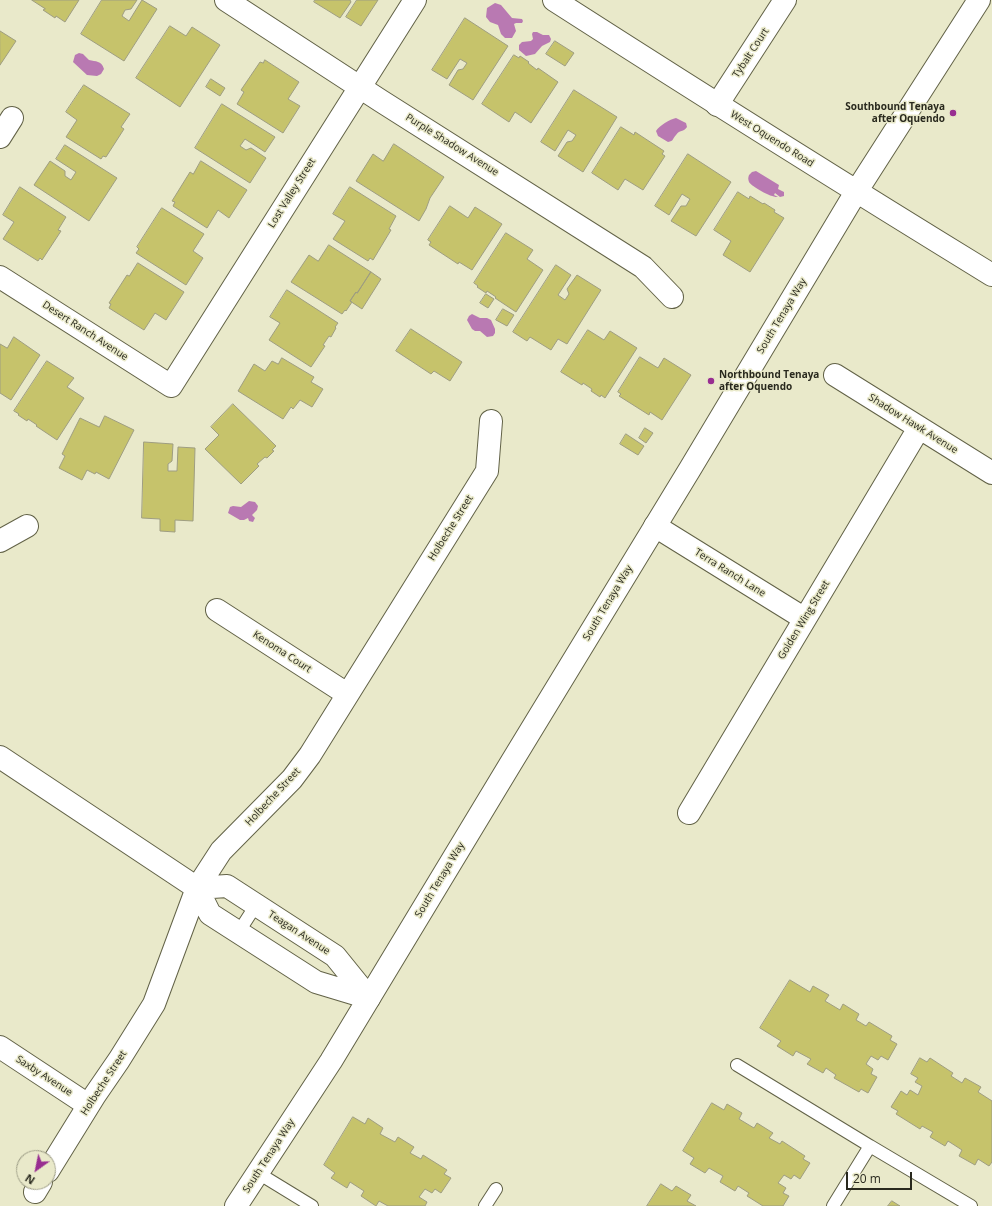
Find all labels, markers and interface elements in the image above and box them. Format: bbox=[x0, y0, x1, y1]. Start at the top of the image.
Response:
street label: Tybalt Court bbox=[730, 26, 772, 80]
place label: Southbound Tenaya after Oquendo bbox=[845, 101, 945, 124]
street label: West Oquendo Road bbox=[728, 108, 816, 170]
marker: Southbound Tenaya after Oquendo bbox=[948, 108, 958, 118]
street label: Purple Shadow Avenue bbox=[403, 111, 501, 179]
street label: Lost Valley Street bbox=[266, 156, 318, 230]
street label: South Tenaya Way bbox=[755, 276, 809, 356]
street label: Desert Ranch Avenue bbox=[40, 299, 130, 363]
place label: Northbound Tenaya after Oquendo bbox=[719, 369, 819, 392]
marker: Northbound Tenaya after Oquendo bbox=[706, 376, 716, 386]
street label: Shadow Hawk Avenue bbox=[866, 392, 960, 456]
street label: Holbeche Street bbox=[426, 493, 476, 563]
street label: Terra Ranch Lane bbox=[692, 546, 768, 600]
street label: South Tenaya Way bbox=[581, 563, 635, 643]
street label: Golden Wing Street bbox=[776, 578, 832, 662]
street label: Kenoma Court bbox=[250, 629, 314, 675]
street label: Holbeche Street bbox=[243, 766, 303, 828]
street label: South Tenaya Way bbox=[413, 840, 467, 920]
street label: Teagan Avenue bbox=[266, 909, 332, 957]
street label: Holbeche Street bbox=[79, 1048, 129, 1118]
street label: Saxby Avenue bbox=[14, 1053, 74, 1099]
street label: South Tenaya Way bbox=[241, 1117, 297, 1195]
north arrow bbox=[16, 1150, 56, 1190]
scale bar bbox=[848, 1164, 914, 1190]
text: 20 m bbox=[853, 1170, 881, 1187]
text: N bbox=[22, 1171, 38, 1188]

